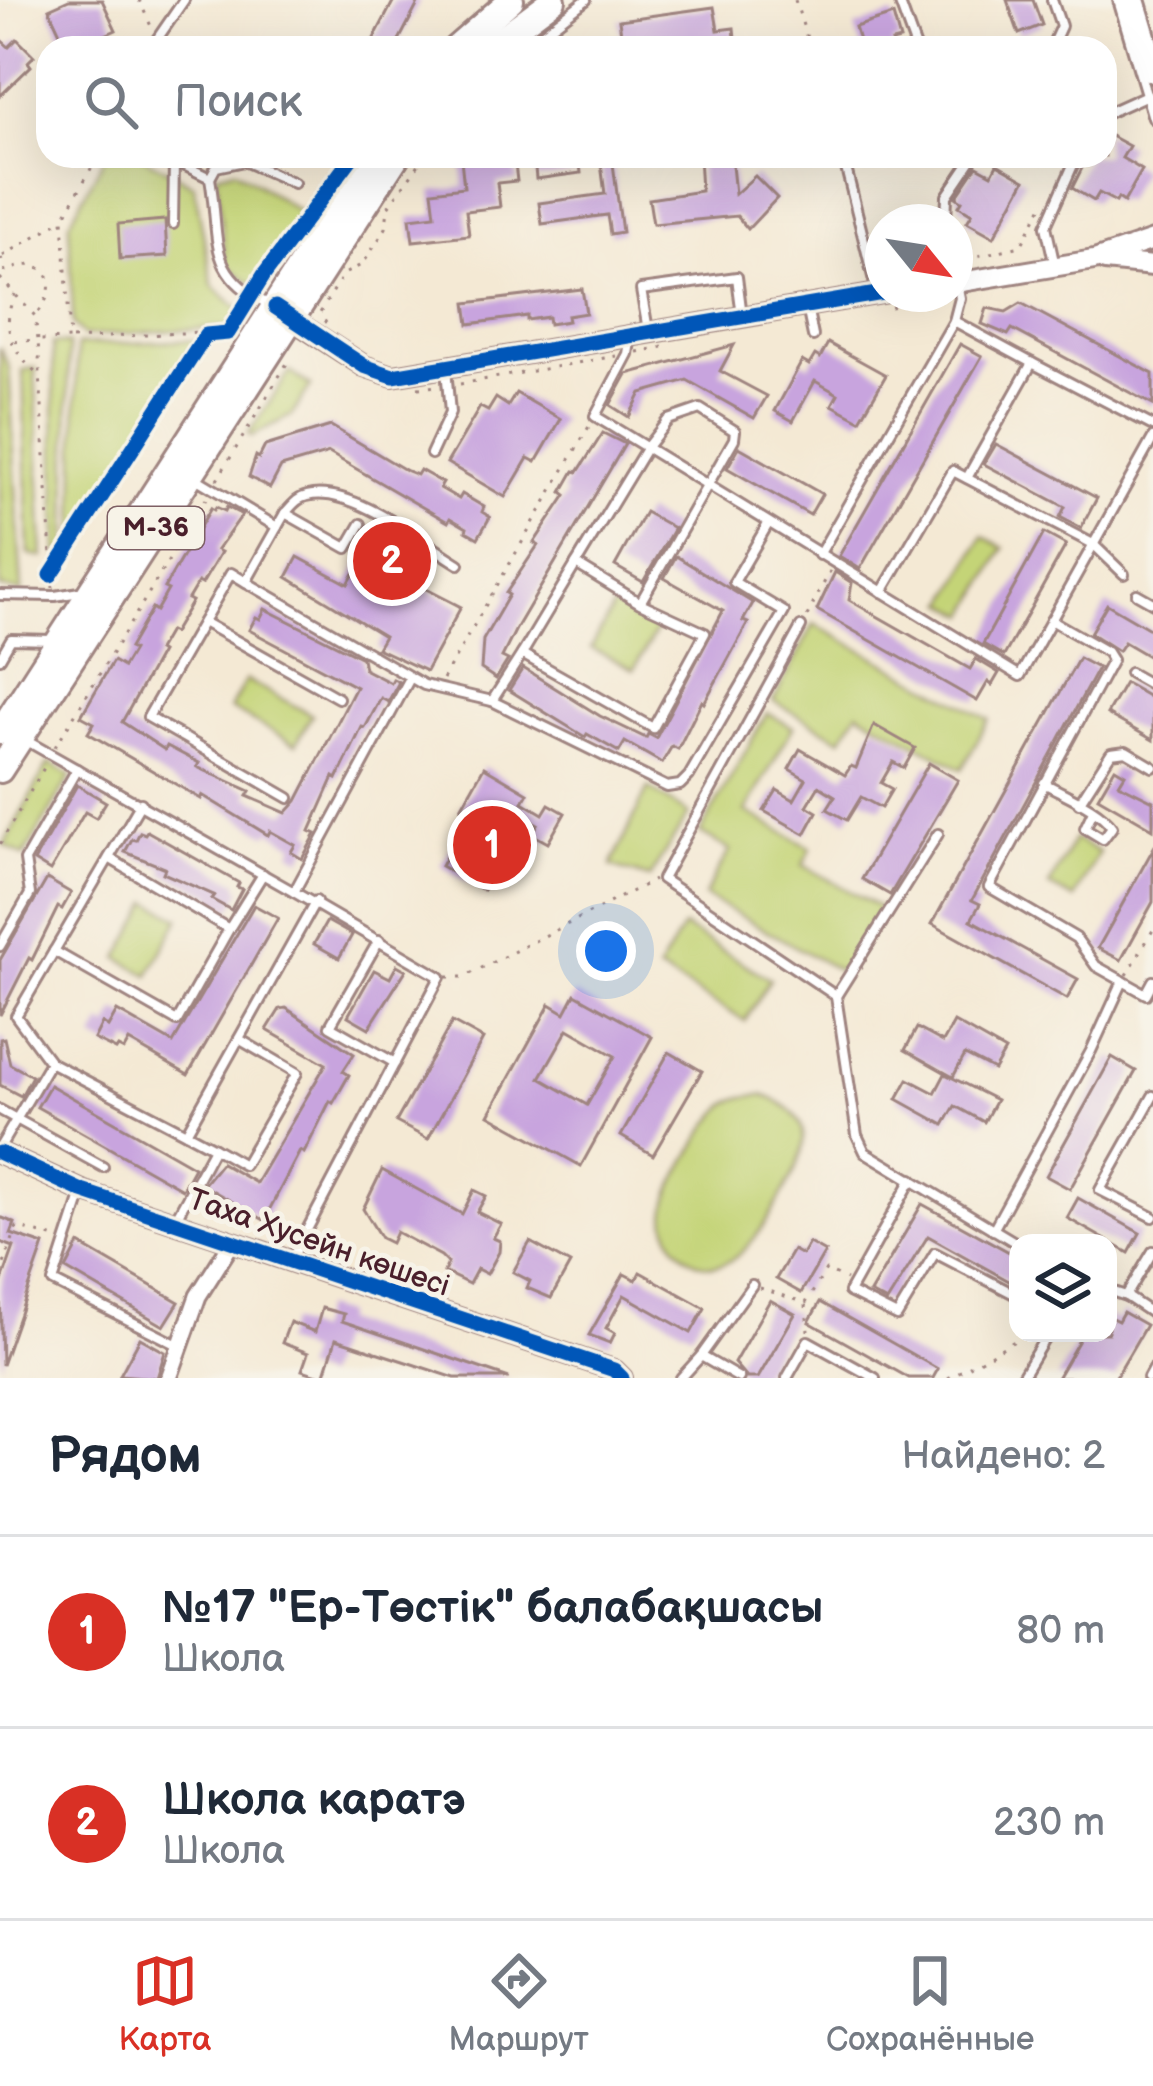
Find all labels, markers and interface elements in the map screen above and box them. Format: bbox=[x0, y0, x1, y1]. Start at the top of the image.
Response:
search box bbox=[36, 36, 1117, 168]
icon: search bbox=[78, 69, 144, 135]
text: Поиск bbox=[174, 75, 302, 130]
north arrow bbox=[865, 204, 973, 312]
road number: M-36 bbox=[108, 507, 204, 549]
pin: 2 bbox=[353, 516, 431, 606]
pin: 1 bbox=[453, 800, 531, 890]
your location bbox=[576, 921, 636, 981]
street label: Таха Хусейн көшесі bbox=[184, 1181, 454, 1305]
map controls bbox=[1009, 1234, 1117, 1342]
button: layers bbox=[1009, 1234, 1117, 1342]
text: Рядом bbox=[48, 1426, 202, 1487]
text: Найдено: 2 bbox=[901, 1433, 1105, 1480]
text: №17 "Ер-Төстік" балабақшасы bbox=[162, 1581, 824, 1636]
text: 1 bbox=[79, 1608, 95, 1655]
text: 80 m bbox=[1017, 1608, 1105, 1655]
text: Школа bbox=[162, 1636, 285, 1683]
text: Школа каратэ bbox=[162, 1773, 466, 1828]
text: 2 bbox=[75, 1800, 99, 1847]
text: 230 m bbox=[993, 1800, 1105, 1847]
text: Школа bbox=[162, 1828, 285, 1875]
tab: Карта bbox=[119, 1948, 211, 2060]
tab: Маршрут bbox=[449, 1948, 589, 2060]
tab: Сохранённые bbox=[826, 1948, 1034, 2060]

